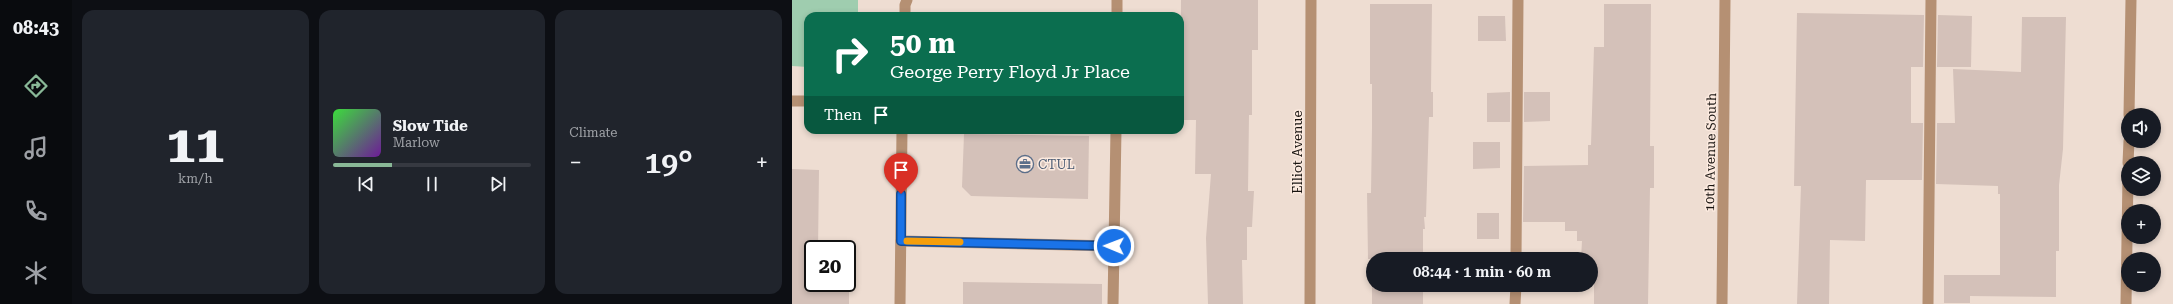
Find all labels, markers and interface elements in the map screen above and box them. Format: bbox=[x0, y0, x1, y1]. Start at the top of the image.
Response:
text: 08:43 bbox=[13, 17, 59, 38]
text: 50 m bbox=[890, 27, 955, 60]
icon: right bbox=[824, 28, 876, 80]
text: George Perry Floyd Jr Place bbox=[890, 61, 1130, 82]
icon: directions bbox=[22, 72, 50, 100]
street label: 10th Avenue South bbox=[1702, 92, 1719, 211]
icon: arrive bbox=[870, 104, 892, 126]
text: Then bbox=[824, 106, 862, 124]
map controls bbox=[2121, 108, 2161, 292]
button: sound bbox=[2121, 108, 2161, 148]
street label: Elliot Avenue bbox=[1290, 110, 1305, 194]
text: 11 bbox=[166, 114, 224, 175]
text: Slow Tide bbox=[393, 117, 468, 135]
text: Climate bbox=[569, 125, 617, 140]
icon: music bbox=[22, 134, 50, 162]
text: Marlow bbox=[393, 135, 440, 150]
text: 19° bbox=[644, 145, 693, 180]
text: − bbox=[569, 150, 582, 175]
text: + bbox=[756, 150, 768, 175]
pin bbox=[884, 153, 918, 194]
office icon: CTUL bbox=[1015, 154, 1035, 174]
button: layers bbox=[2121, 156, 2161, 196]
place label: CTUL bbox=[1038, 157, 1075, 172]
icon: arrive bbox=[890, 159, 912, 181]
text: km/h bbox=[178, 171, 213, 186]
icon: previous bbox=[355, 173, 377, 195]
icon: pause bbox=[421, 173, 443, 195]
icon: next bbox=[487, 173, 509, 195]
icon: phone bbox=[22, 197, 50, 225]
button: + bbox=[2121, 204, 2161, 244]
position arrow bbox=[1093, 225, 1135, 267]
speed limit sign: 20 bbox=[804, 240, 856, 292]
button: − bbox=[2121, 252, 2161, 292]
icon: climate bbox=[22, 259, 50, 287]
text: 08:44 · 1 min · 60 m bbox=[1413, 263, 1551, 281]

